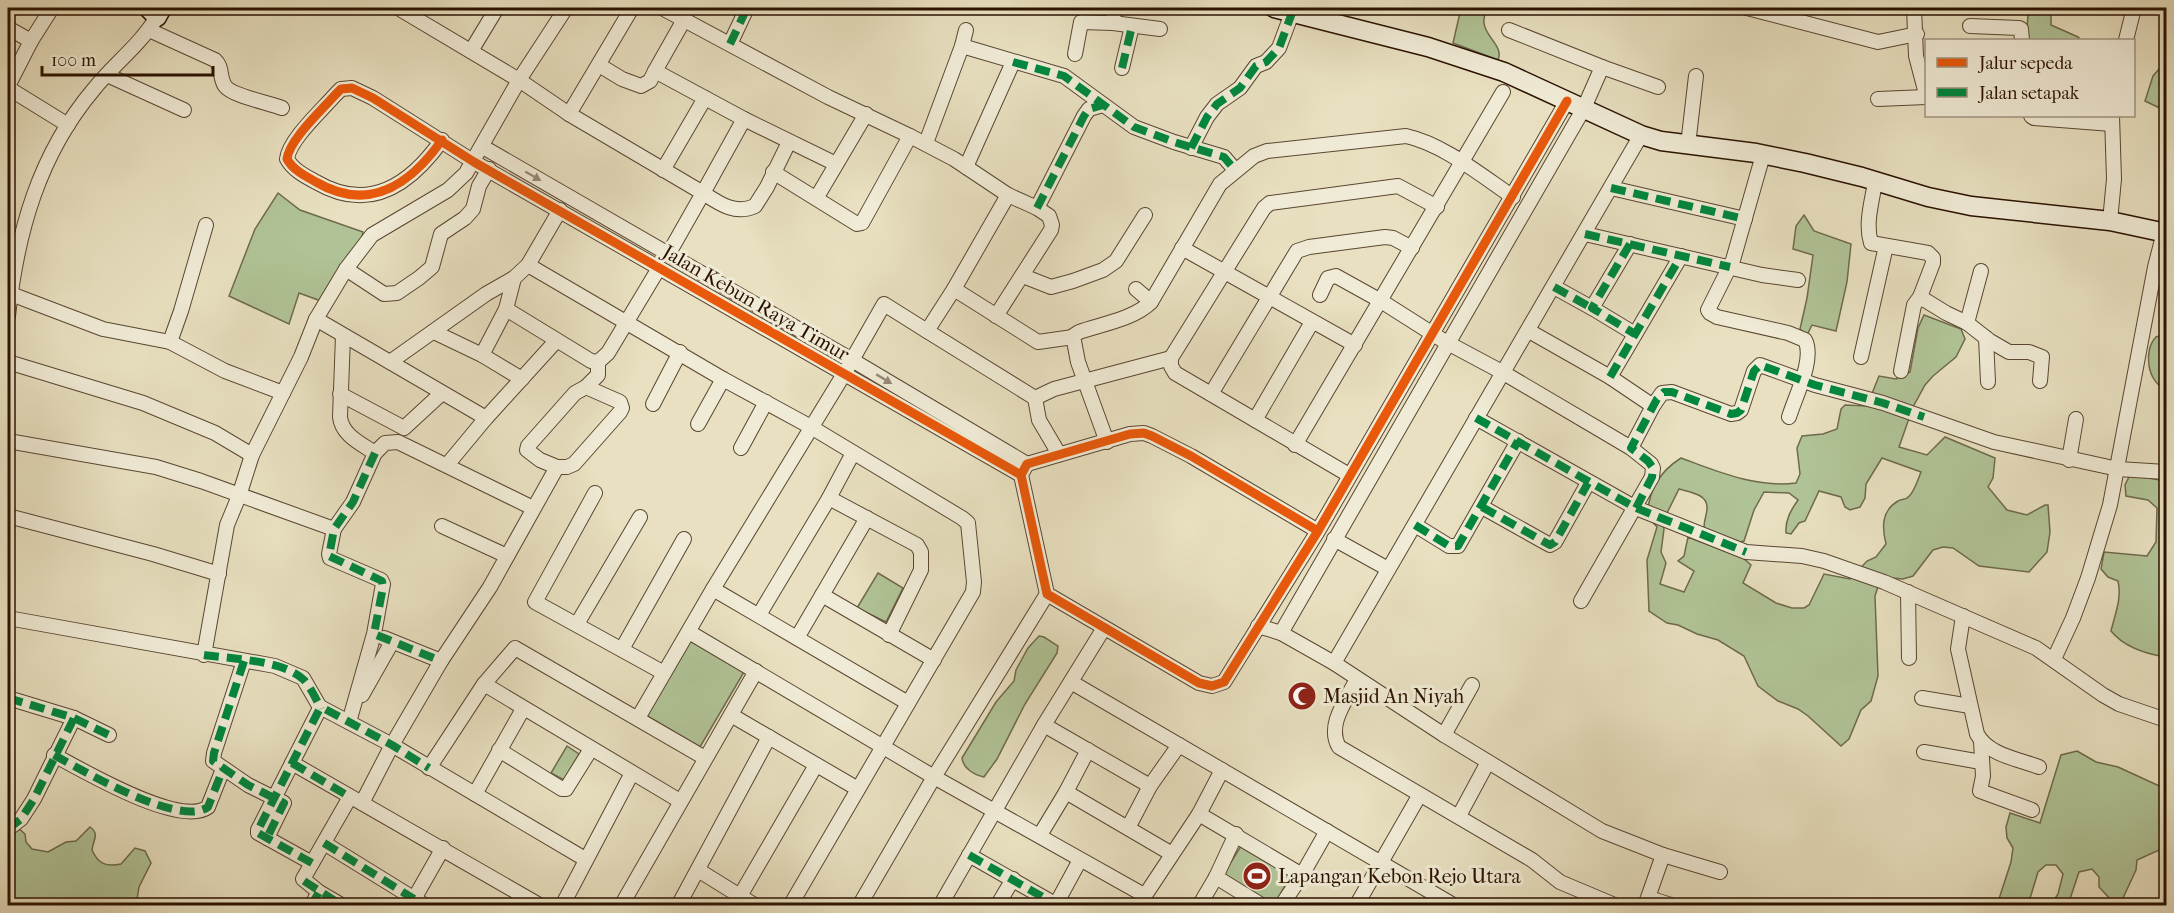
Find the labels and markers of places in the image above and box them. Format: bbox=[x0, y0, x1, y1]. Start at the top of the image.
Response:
mosque icon: Masjid An Niyah bbox=[1286, 680, 1318, 712]
place label: Masjid An Niyah bbox=[1323, 685, 1465, 708]
sports icon: Lapangan Kebon Rejo Utara bbox=[1241, 860, 1273, 892]
place label: Lapangan Kebon Rejo Utara bbox=[1278, 865, 1521, 888]

